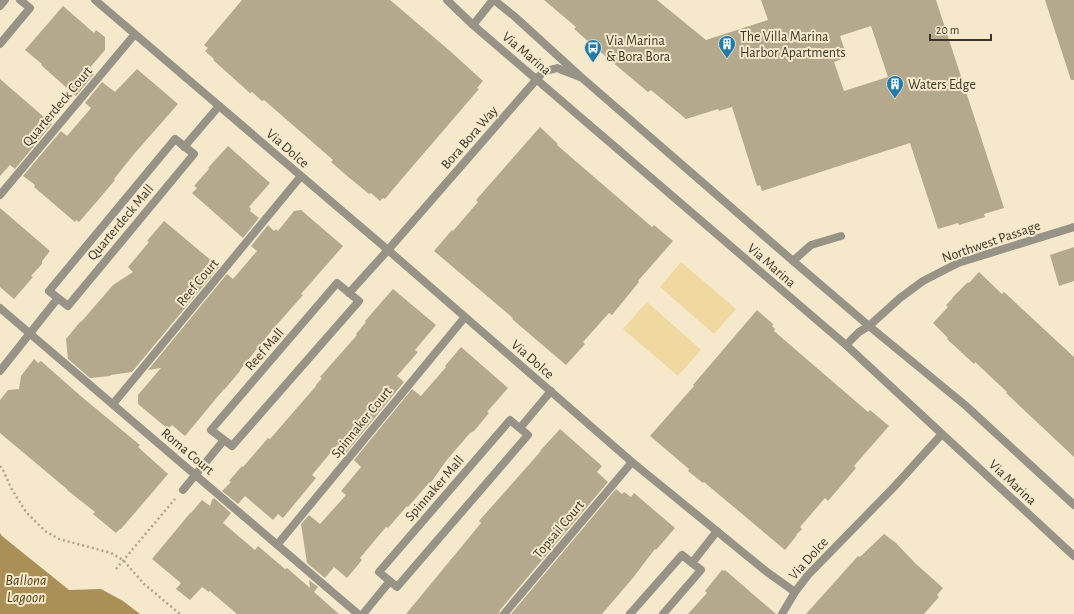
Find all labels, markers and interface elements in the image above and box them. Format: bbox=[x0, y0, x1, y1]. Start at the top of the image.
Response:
scale bar bbox=[930, 16, 991, 42]
text: 20 m bbox=[936, 24, 959, 36]
street label: Via Marina bbox=[499, 29, 554, 78]
place label: The Villa Marina Harbor Apartments bbox=[740, 30, 846, 60]
place label: Via Marina & Bora Bora bbox=[606, 34, 671, 64]
building icon: The Villa Marina Harbor Apartments bbox=[717, 34, 737, 59]
bus stop icon: Via Marina & Bora Bora bbox=[583, 38, 603, 63]
street label: Quarterdeck Court bbox=[20, 64, 96, 149]
building icon: Waters Edge bbox=[885, 74, 905, 99]
place label: Waters Edge bbox=[908, 78, 976, 92]
street label: Bora Bora Way bbox=[439, 103, 501, 172]
street label: Via Dolce bbox=[263, 127, 311, 171]
street label: Quarterdeck Mall bbox=[85, 182, 156, 263]
street label: Northwest Passage bbox=[940, 219, 1042, 265]
street label: Via Marina bbox=[745, 241, 799, 291]
street label: Reef Court bbox=[174, 256, 222, 309]
street label: Reef Mall bbox=[243, 326, 287, 374]
street label: Via Dolce bbox=[508, 338, 556, 382]
street label: Spinnaker Court bbox=[329, 384, 395, 461]
street label: Roma Court bbox=[158, 426, 217, 478]
street label: Spinnaker Mall bbox=[403, 453, 467, 524]
street label: Via Marina bbox=[986, 458, 1039, 508]
street label: Topsail Court bbox=[531, 498, 587, 561]
street label: Via Dolce bbox=[786, 535, 831, 582]
water label: Ballona Lagoon bbox=[5, 573, 47, 605]

